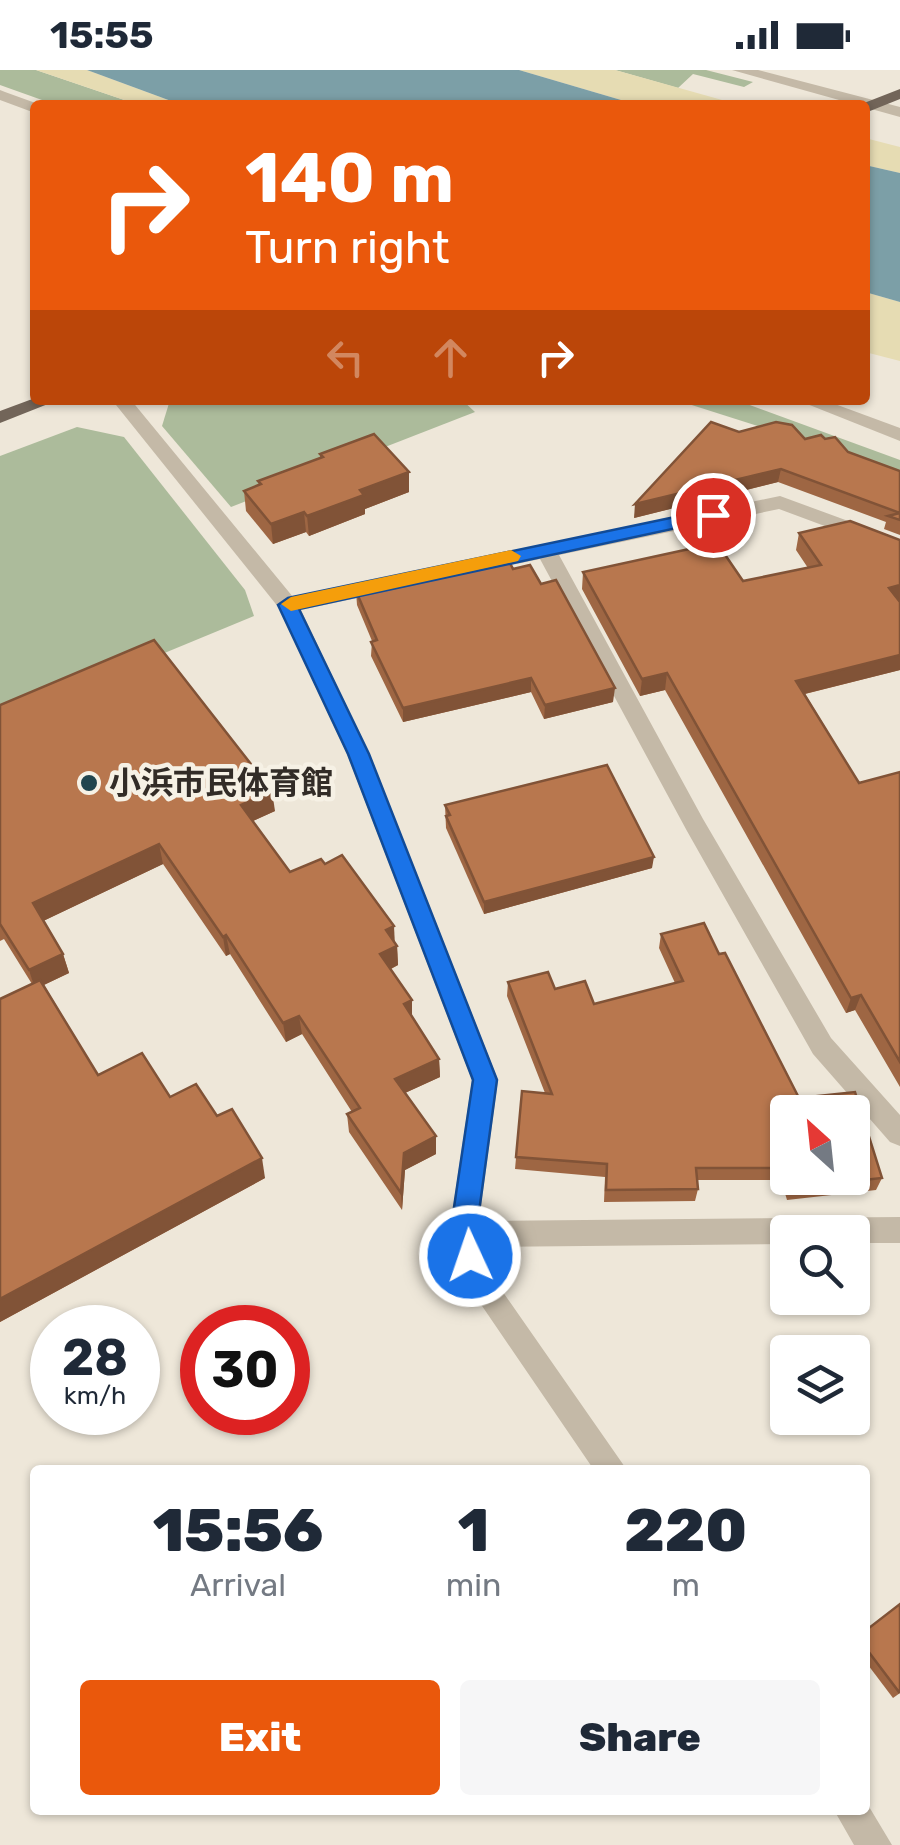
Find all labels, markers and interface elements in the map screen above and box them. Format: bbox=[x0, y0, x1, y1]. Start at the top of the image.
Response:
text: 15:55 bbox=[50, 12, 154, 58]
text: 140 m bbox=[245, 137, 454, 220]
icon: right bbox=[80, 140, 210, 270]
text: Turn right bbox=[245, 221, 449, 274]
icon: left bbox=[318, 330, 373, 385]
icon: ahead bbox=[423, 330, 478, 385]
icon: right bbox=[528, 330, 583, 385]
pin bbox=[671, 473, 756, 558]
icon: arrive bbox=[686, 488, 741, 543]
place label: 小浜市民体育館 bbox=[109, 764, 333, 802]
marker: 小浜市民体育館 bbox=[78, 772, 100, 794]
north arrow bbox=[770, 1095, 870, 1195]
map controls bbox=[770, 1095, 870, 1435]
position arrow bbox=[418, 1204, 522, 1308]
button: search bbox=[770, 1215, 870, 1315]
speed limit sign: 30 bbox=[180, 1305, 310, 1435]
text: 28 bbox=[62, 1328, 128, 1388]
button: layers bbox=[770, 1335, 870, 1435]
text: km/h bbox=[64, 1381, 126, 1410]
text: 15:56 bbox=[153, 1495, 323, 1566]
text: 1 bbox=[458, 1495, 489, 1566]
text: 220 bbox=[624, 1495, 747, 1566]
text: Arrival bbox=[190, 1566, 286, 1604]
text: min bbox=[446, 1566, 501, 1604]
text: m bbox=[671, 1566, 700, 1604]
button: Exit bbox=[80, 1680, 440, 1795]
button: Share bbox=[460, 1680, 820, 1795]

